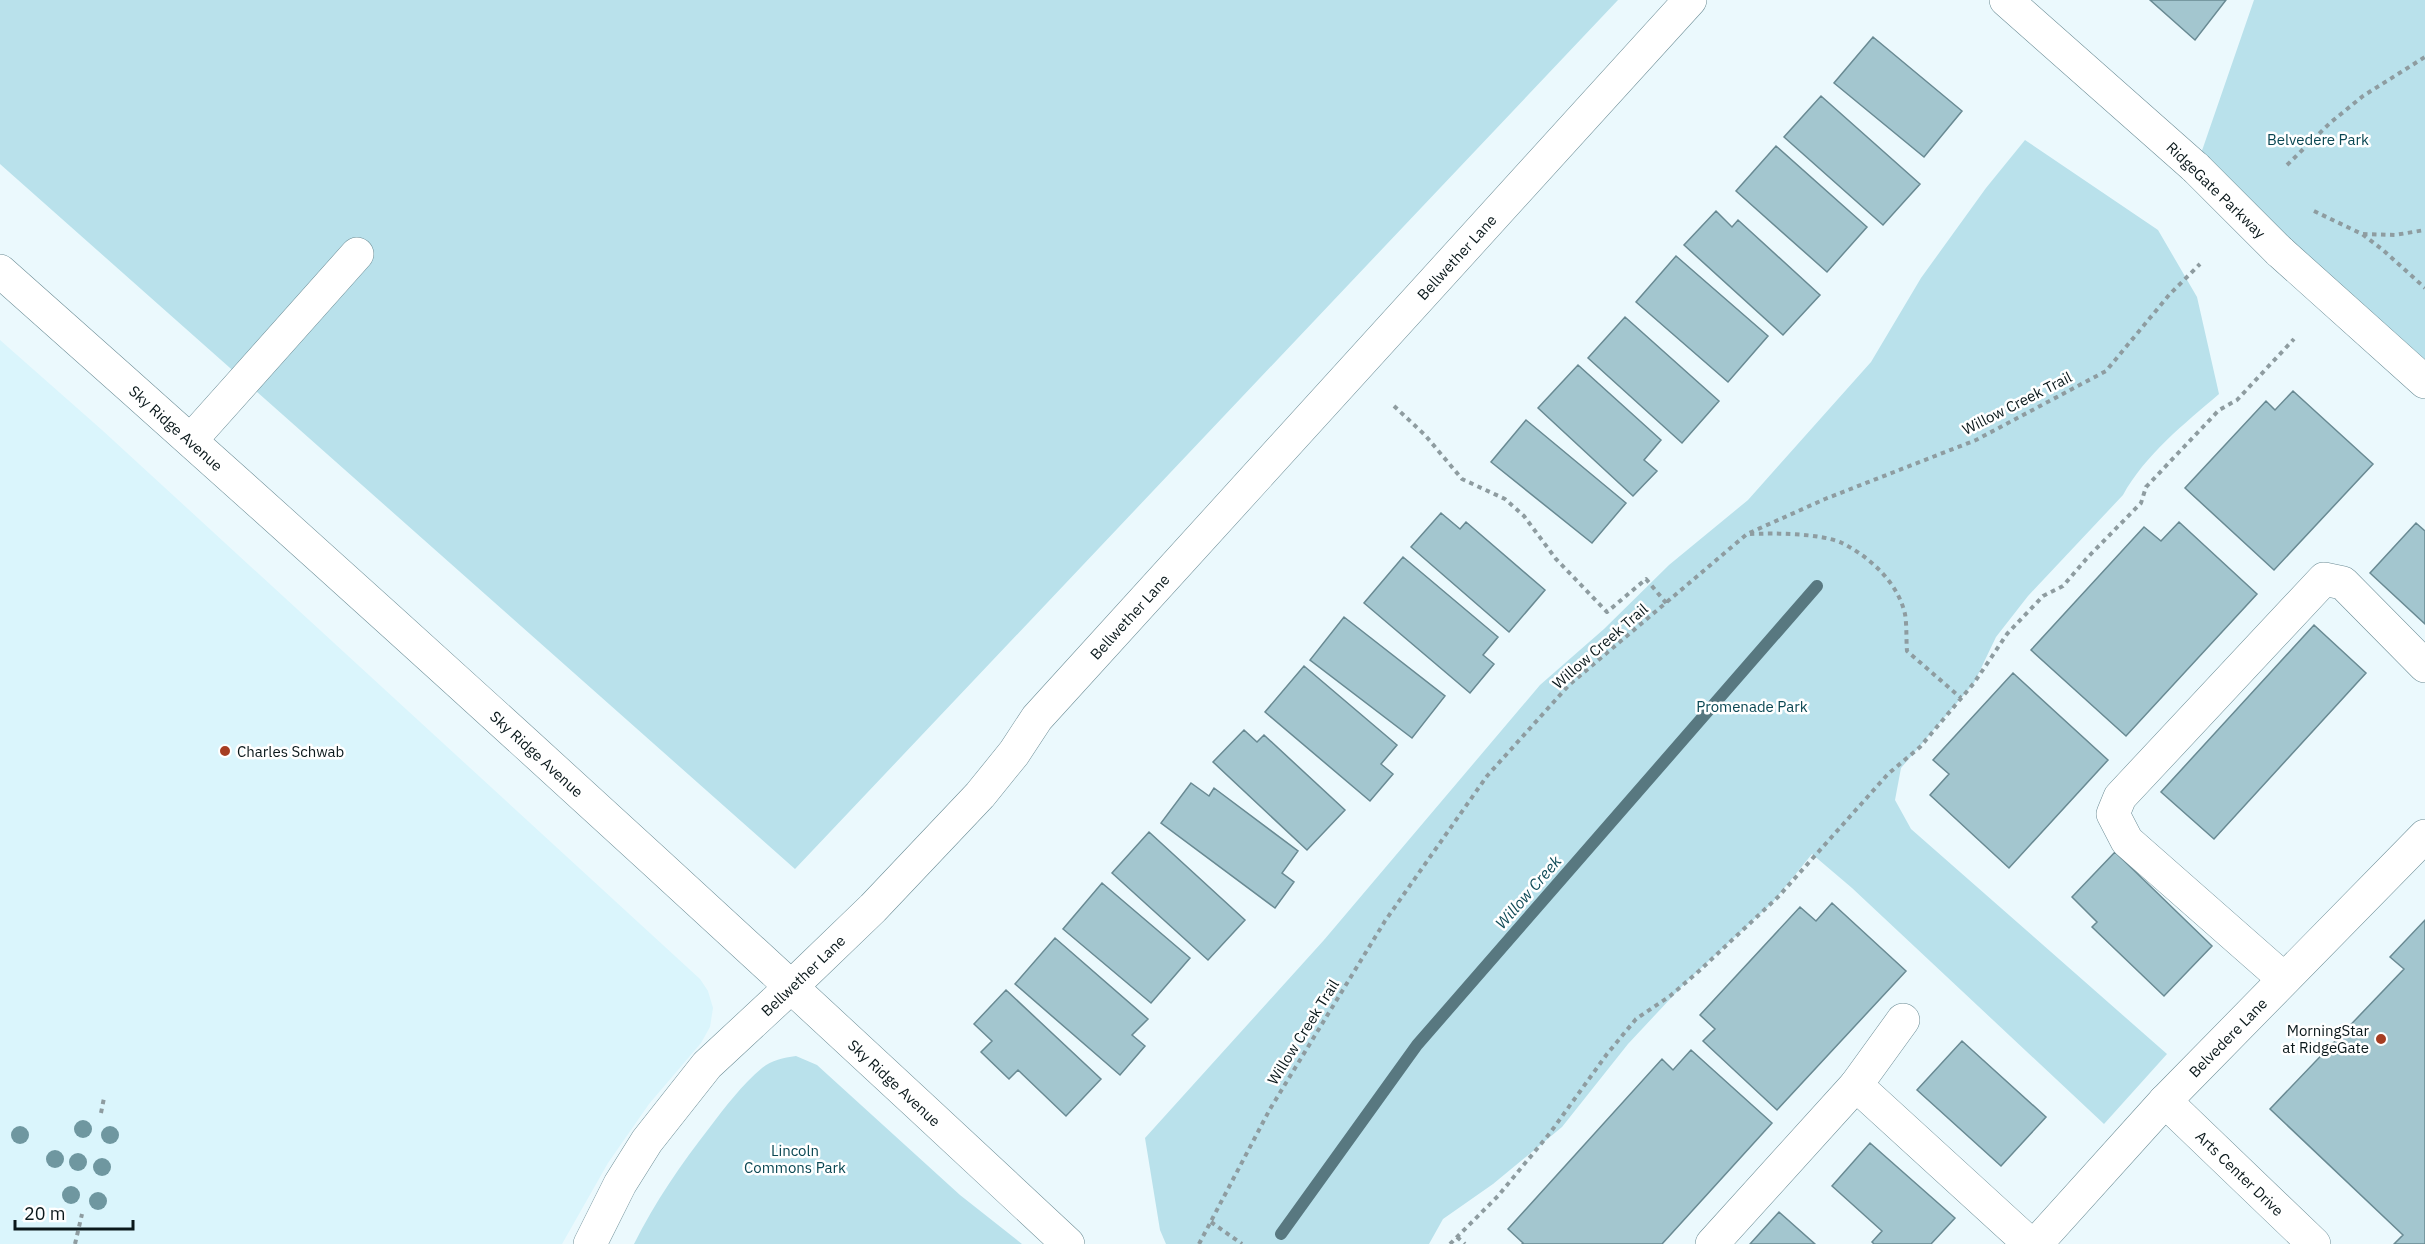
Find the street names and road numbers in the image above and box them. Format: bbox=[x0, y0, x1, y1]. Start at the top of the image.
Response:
street label: RidgeGate Parkway bbox=[2162, 138, 2270, 243]
street label: Bellwether Lane bbox=[1413, 210, 1500, 304]
street label: Willow Creek Trail bbox=[1959, 367, 2075, 439]
street label: Sky Ridge Avenue bbox=[125, 381, 227, 475]
street label: Bellwether Lane bbox=[1086, 570, 1173, 663]
street label: Willow Creek Trail bbox=[1548, 599, 1652, 693]
street label: Sky Ridge Avenue bbox=[486, 706, 587, 801]
street label: Bellwether Lane bbox=[757, 931, 849, 1020]
street label: Willow Creek Trail bbox=[1263, 976, 1343, 1088]
street label: Belvedere Lane bbox=[2184, 993, 2271, 1081]
street label: Sky Ridge Avenue bbox=[844, 1035, 945, 1130]
street label: Arts Center Drive bbox=[2192, 1126, 2288, 1220]

